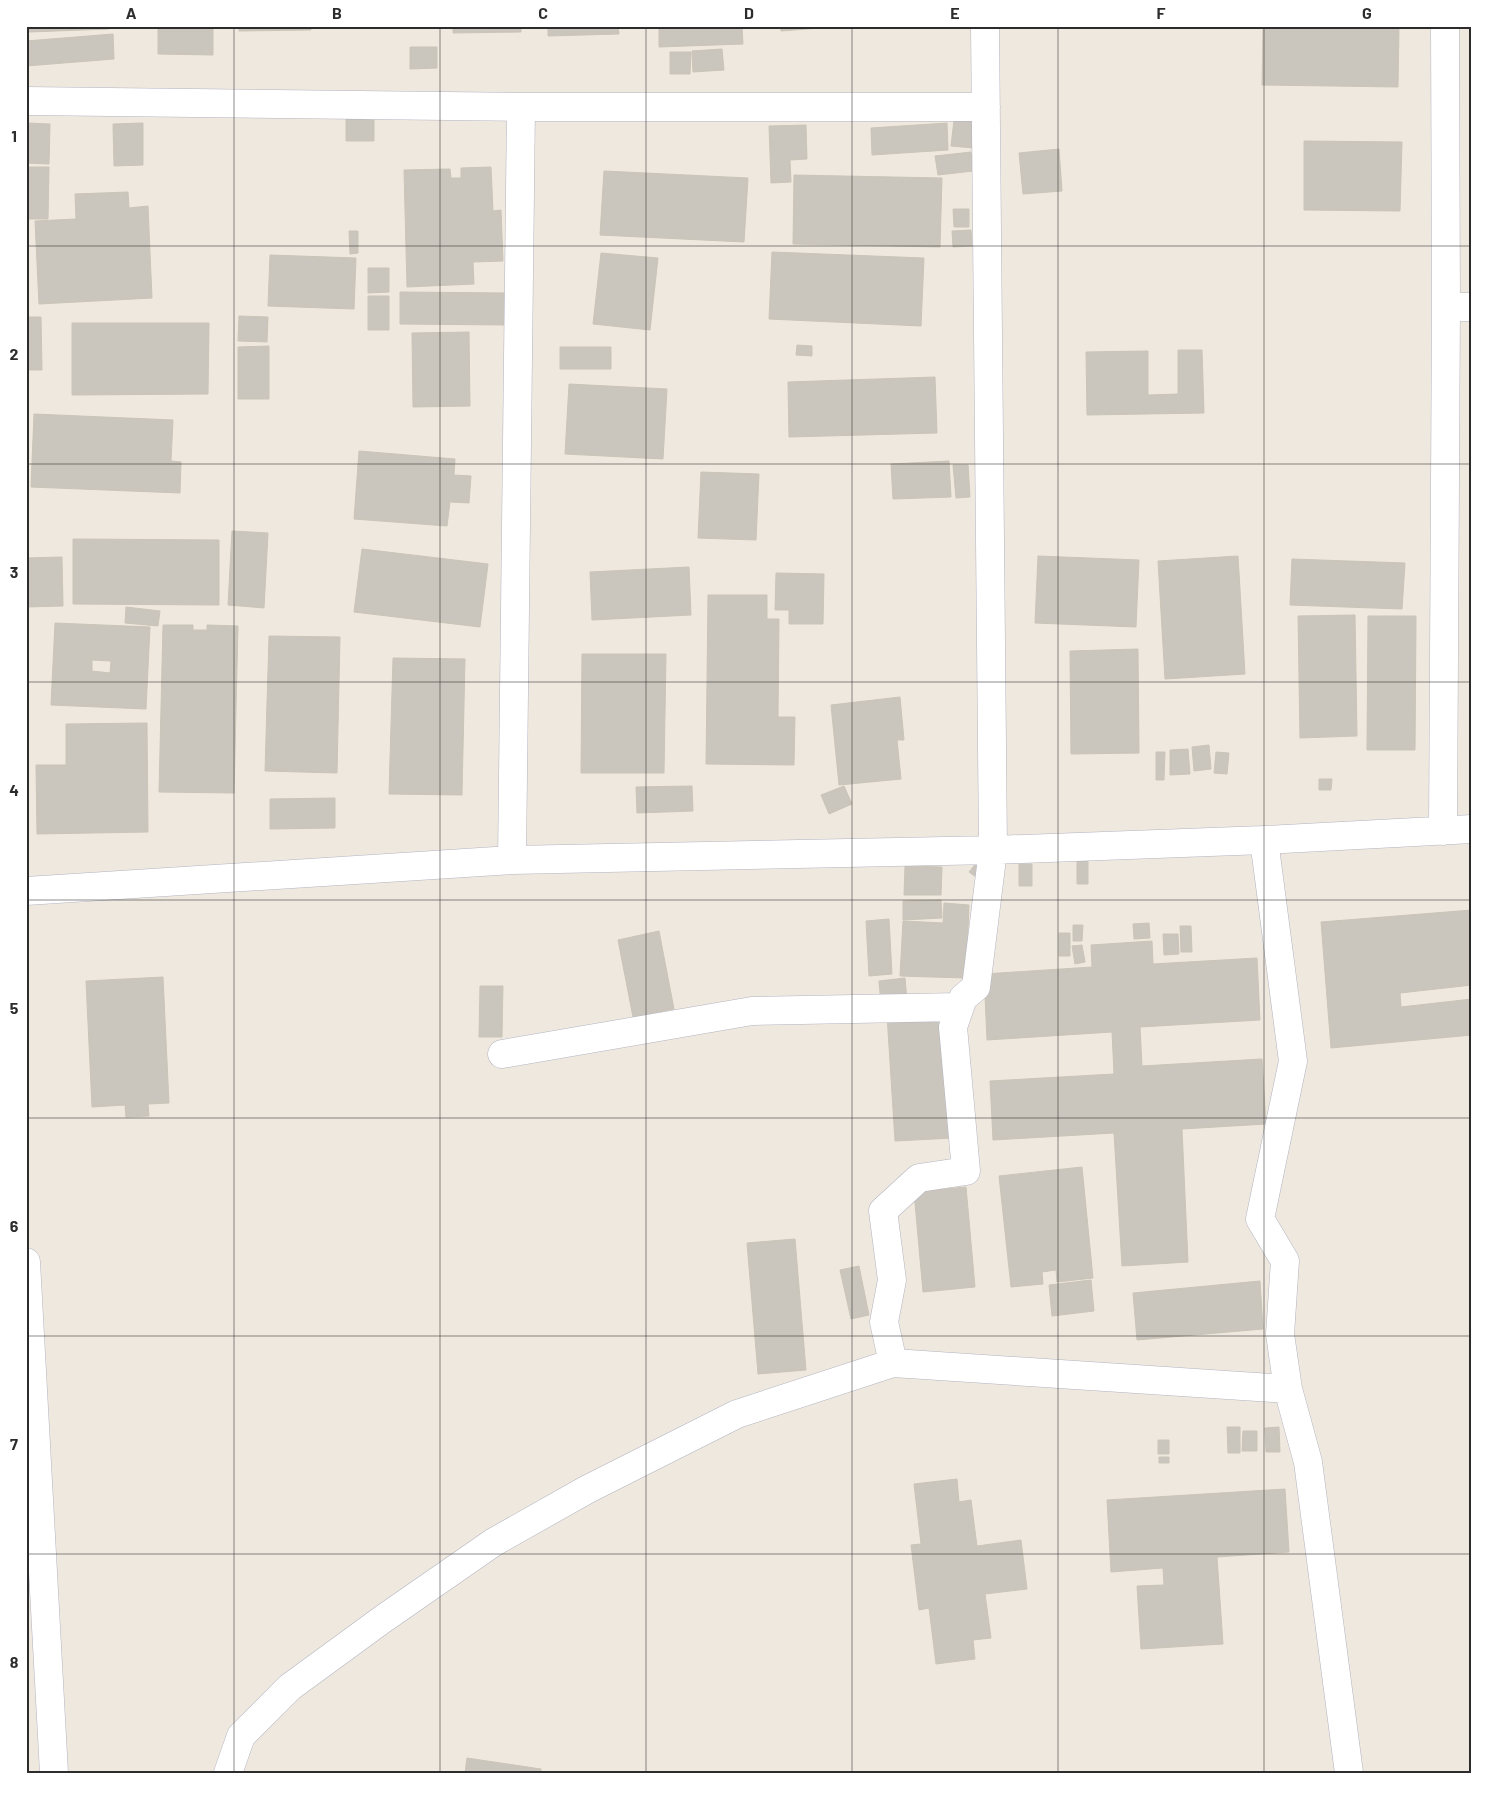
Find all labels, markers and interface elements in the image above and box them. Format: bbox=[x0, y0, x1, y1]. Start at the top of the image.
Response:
text: A bbox=[126, 3, 137, 22]
text: B bbox=[332, 3, 342, 22]
text: C bbox=[538, 3, 548, 22]
text: D bbox=[744, 3, 754, 22]
text: E bbox=[950, 3, 960, 22]
text: F bbox=[1157, 3, 1166, 22]
text: G bbox=[1362, 3, 1372, 22]
text: 1 bbox=[11, 126, 17, 145]
text: 2 bbox=[10, 344, 19, 363]
text: 3 bbox=[10, 562, 18, 581]
text: 4 bbox=[9, 780, 19, 799]
text: 5 bbox=[10, 998, 19, 1017]
text: 6 bbox=[10, 1216, 19, 1235]
text: 7 bbox=[10, 1434, 18, 1453]
text: 8 bbox=[10, 1652, 19, 1671]

